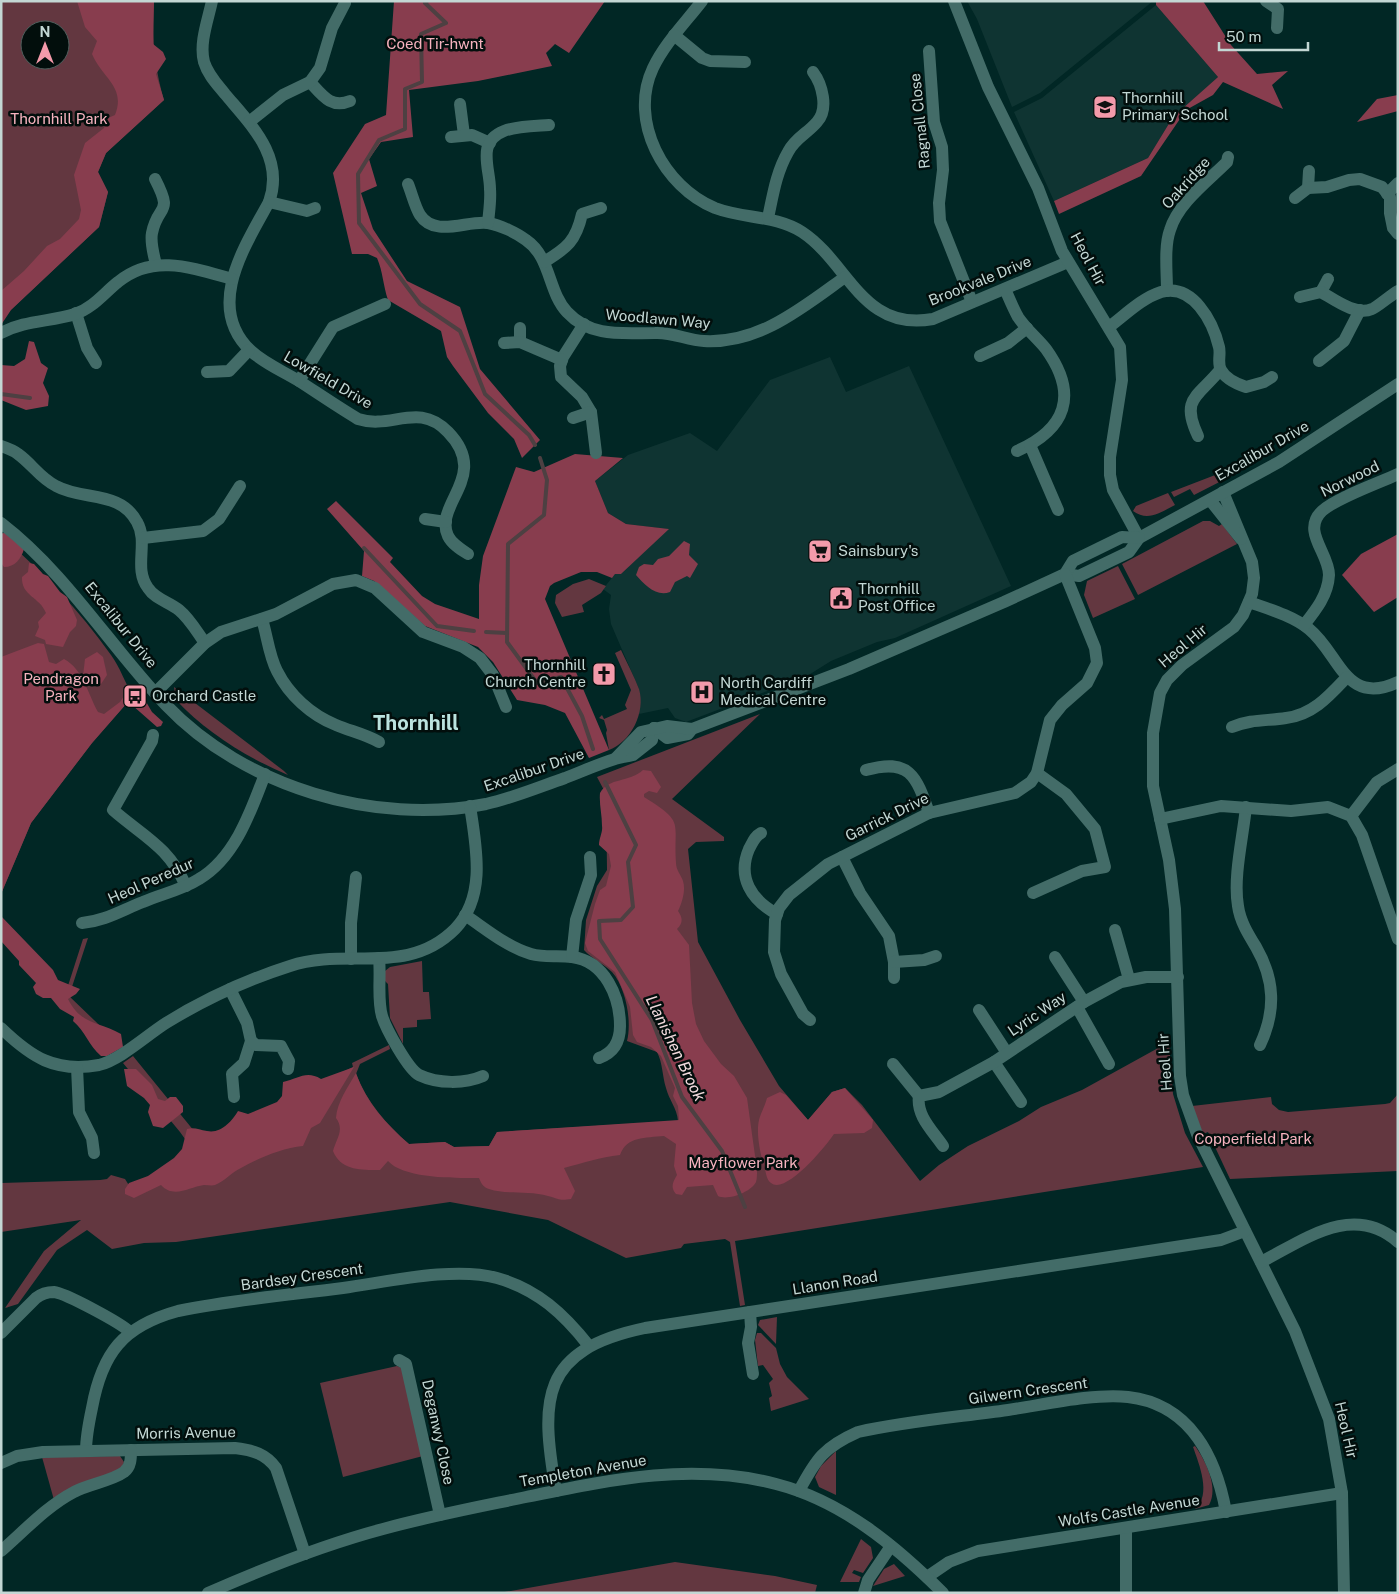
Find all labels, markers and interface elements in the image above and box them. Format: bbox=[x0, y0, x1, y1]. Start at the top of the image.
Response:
north arrow bbox=[20, 20, 70, 70]
scale bar bbox=[1219, 20, 1308, 52]
text: N bbox=[40, 24, 50, 40]
text: 50 m bbox=[1226, 28, 1261, 45]
park label: Coed Tir-hwnt bbox=[386, 35, 484, 52]
street label: Ragnall Close bbox=[906, 72, 933, 170]
place label: Thornhill Primary School bbox=[1122, 89, 1228, 123]
school or university icon: Thornhill Primary School bbox=[1092, 94, 1118, 120]
park label: Thornhill Park bbox=[10, 110, 108, 127]
street label: Oakridge bbox=[1158, 153, 1213, 212]
street label: Heol Hir bbox=[1067, 229, 1110, 288]
street label: Brookvale Drive bbox=[926, 252, 1034, 309]
street label: Woodlawn Way bbox=[605, 305, 711, 332]
street label: Lowfield Drive bbox=[281, 347, 375, 412]
street label: Excalibur Drive bbox=[1212, 417, 1312, 484]
street label: Norwood bbox=[1318, 457, 1382, 500]
supermarket icon: Sainsbury's bbox=[807, 538, 833, 564]
place label: Sainsbury's bbox=[838, 542, 918, 559]
street label: Excalibur Drive bbox=[82, 578, 161, 671]
place label: Thornhill Post Office bbox=[858, 580, 936, 614]
public building icon: Thornhill Post Office bbox=[828, 585, 854, 611]
street label: Heol Hir bbox=[1155, 620, 1210, 671]
place label: Thornhill Church Centre bbox=[485, 656, 586, 690]
church icon: Thornhill Church Centre bbox=[591, 661, 617, 687]
park label: Pendragon Park bbox=[23, 670, 99, 704]
place label: North Cardiff Medical Centre bbox=[720, 674, 826, 708]
hospital icon: North Cardiff Medical Centre bbox=[689, 679, 715, 705]
bus stop icon: Orchard Castle bbox=[122, 683, 148, 709]
place label: Orchard Castle bbox=[152, 687, 256, 704]
district label: Thornhill bbox=[373, 711, 459, 735]
street label: Excalibur Drive bbox=[481, 744, 586, 795]
street label: Garrick Drive bbox=[842, 789, 931, 844]
street label: Heol Peredur bbox=[105, 854, 197, 907]
street label: Lyric Way bbox=[1004, 988, 1069, 1039]
water label: Llanishen Brook bbox=[642, 992, 710, 1105]
street label: Heol Hir bbox=[1154, 1033, 1175, 1091]
park label: Copperfield Park bbox=[1194, 1130, 1312, 1147]
park label: Mayflower Park bbox=[688, 1154, 798, 1171]
street label: Bardsey Crescent bbox=[240, 1259, 364, 1294]
street label: Llanon Road bbox=[791, 1267, 879, 1298]
street label: Gilwern Crescent bbox=[967, 1374, 1089, 1407]
street label: Deganwy Close bbox=[419, 1378, 458, 1486]
street label: Heol Hir bbox=[1332, 1400, 1361, 1460]
street label: Morris Avenue bbox=[136, 1423, 236, 1442]
street label: Templeton Avenue bbox=[518, 1451, 648, 1490]
street label: Wolfs Castle Avenue bbox=[1057, 1491, 1201, 1530]

